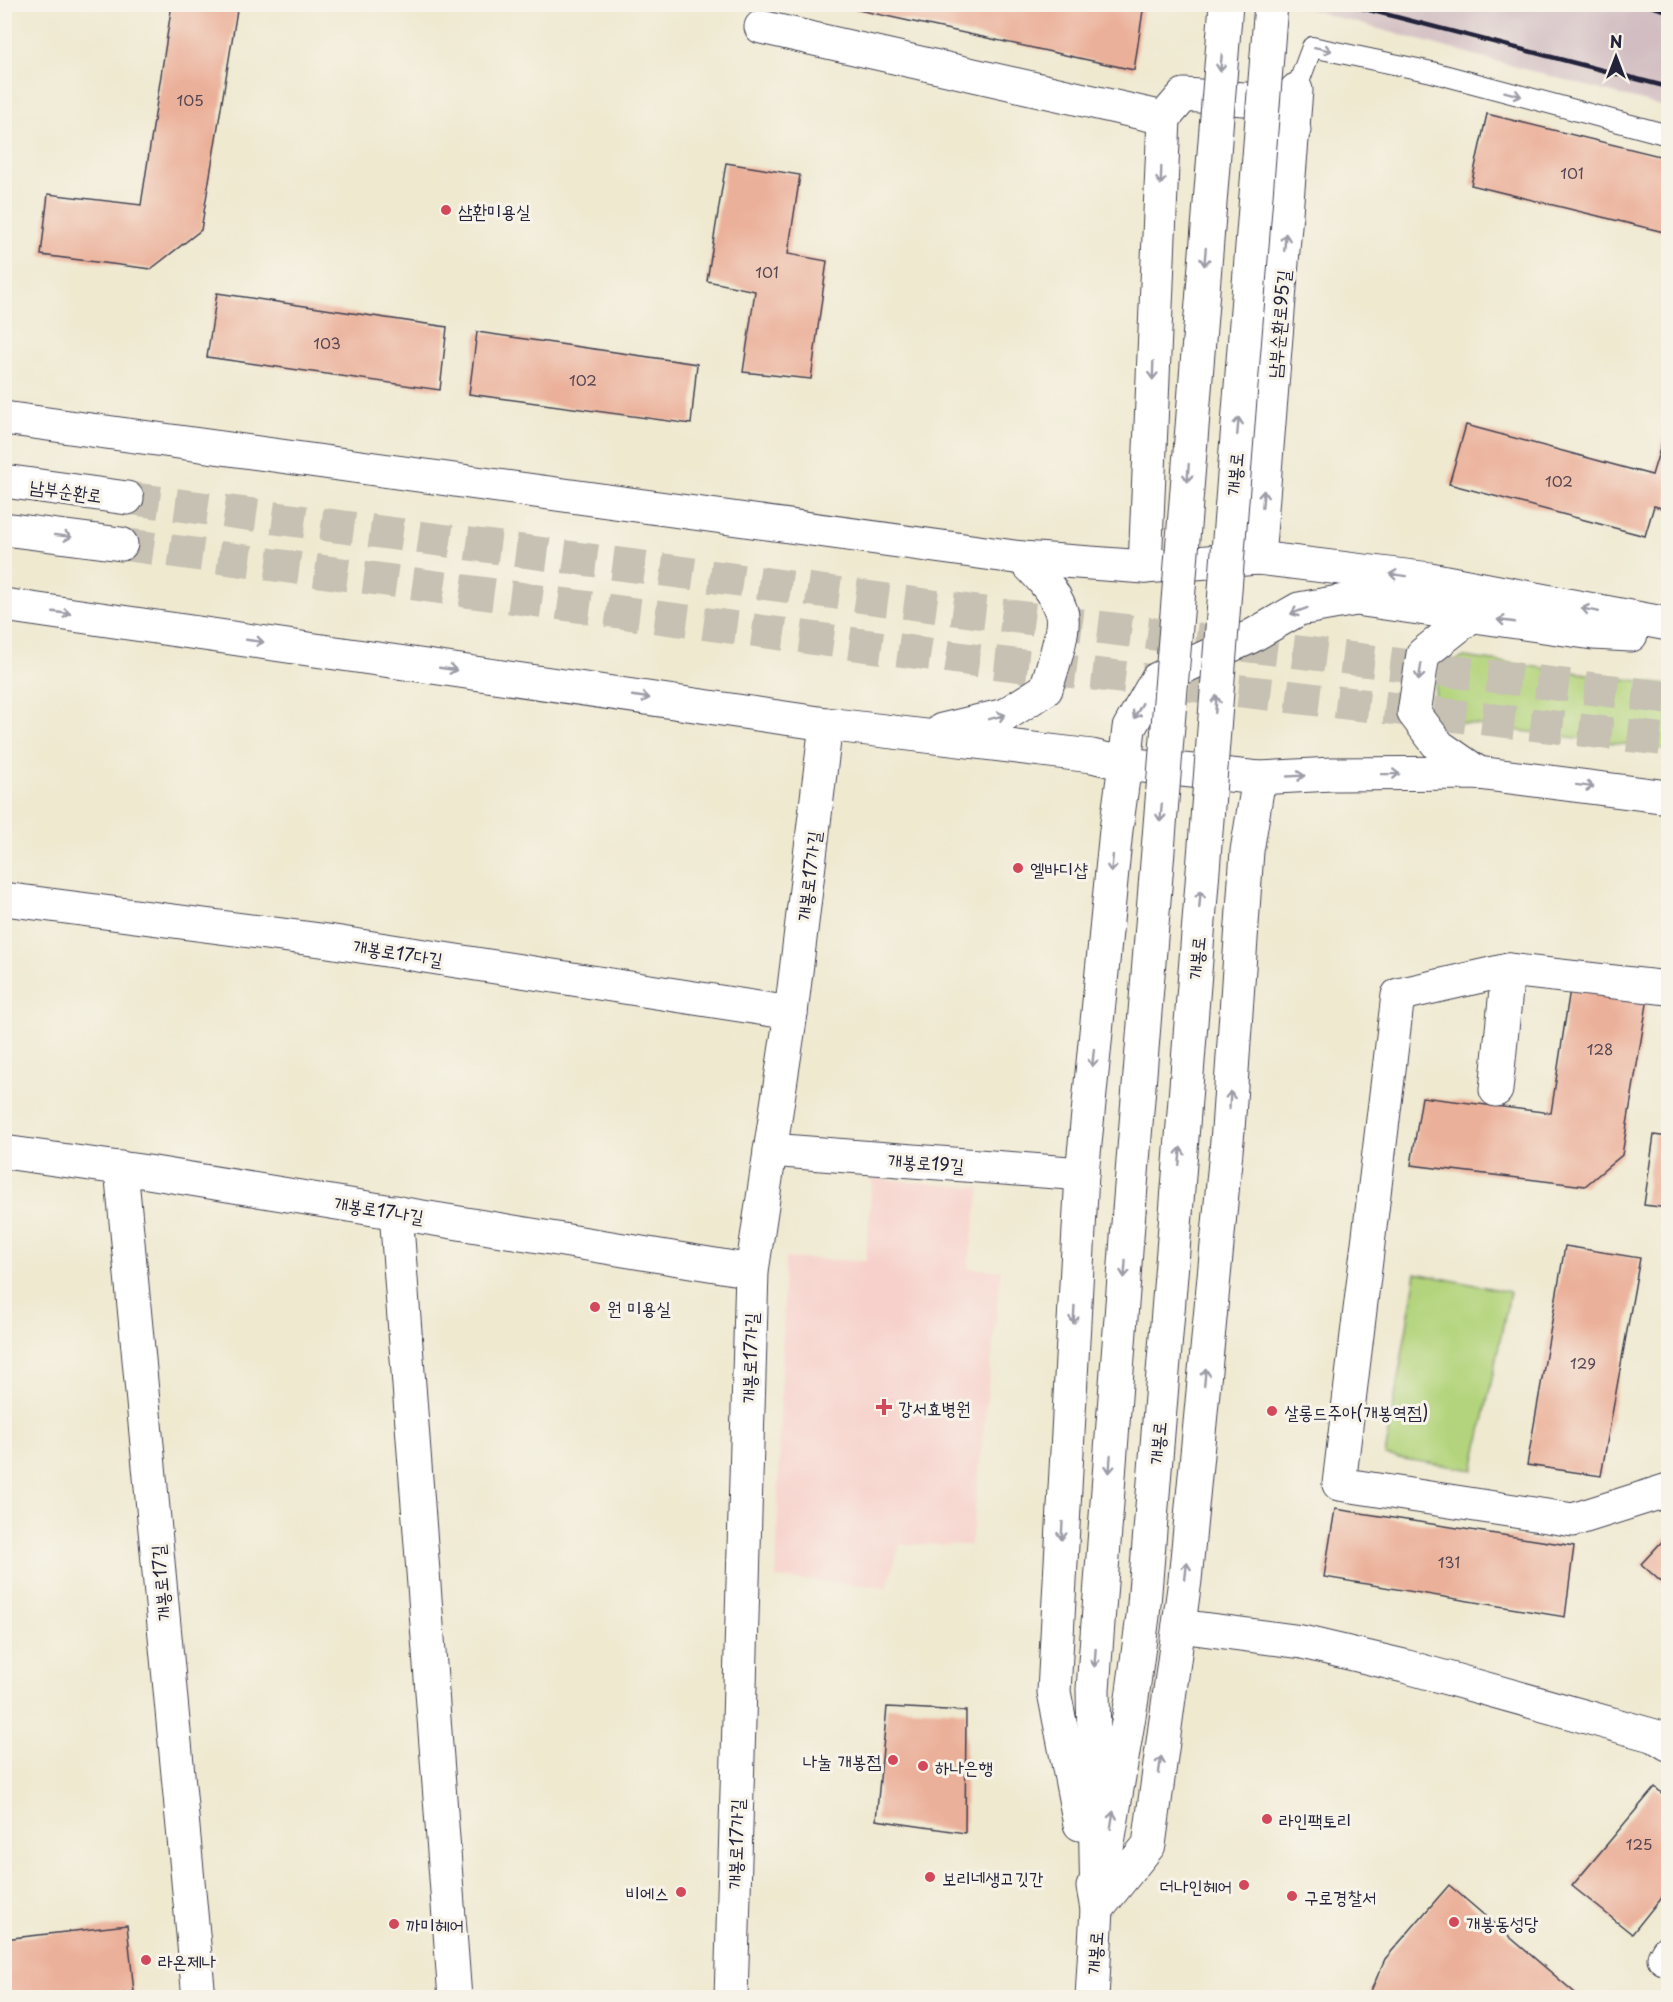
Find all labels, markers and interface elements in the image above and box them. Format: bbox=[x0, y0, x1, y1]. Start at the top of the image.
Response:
north arrow bbox=[1586, 27, 1646, 87]
text: N bbox=[1610, 29, 1622, 53]
one-way arrow bbox=[1313, 44, 1333, 55]
one-way arrow bbox=[1215, 52, 1226, 72]
house number: 105 bbox=[176, 88, 204, 111]
one-way arrow bbox=[1503, 88, 1522, 100]
house number: 101 bbox=[1560, 161, 1584, 184]
one-way arrow bbox=[1156, 166, 1167, 186]
place label: 삼환미용실 bbox=[458, 197, 531, 224]
marker: 삼환미용실 bbox=[439, 203, 453, 217]
one-way arrow bbox=[1280, 233, 1291, 253]
one-way arrow bbox=[1200, 247, 1211, 267]
house number: 101 bbox=[755, 260, 779, 283]
street label: 남부순환로95길 bbox=[1260, 268, 1296, 379]
house number: 103 bbox=[313, 331, 341, 354]
one-way arrow bbox=[1147, 361, 1158, 381]
house number: 102 bbox=[569, 368, 597, 391]
one-way arrow bbox=[1233, 417, 1244, 436]
street label: 개봉로 bbox=[1219, 451, 1249, 497]
one-way arrow bbox=[1182, 462, 1193, 482]
house number: 102 bbox=[1545, 469, 1573, 492]
street label: 남부순환로 bbox=[28, 472, 104, 508]
one-way arrow bbox=[1258, 490, 1269, 510]
one-way arrow bbox=[52, 531, 72, 542]
one-way arrow bbox=[1389, 569, 1409, 580]
one-way arrow bbox=[1581, 604, 1601, 615]
one-way arrow bbox=[1290, 607, 1309, 618]
one-way arrow bbox=[52, 608, 72, 619]
one-way arrow bbox=[1496, 616, 1516, 627]
one-way arrow bbox=[245, 636, 265, 647]
one-way arrow bbox=[1414, 662, 1425, 682]
one-way arrow bbox=[438, 664, 458, 675]
one-way arrow bbox=[631, 692, 651, 703]
one-way arrow bbox=[1211, 695, 1222, 715]
one-way arrow bbox=[1132, 702, 1144, 719]
one-way arrow bbox=[987, 710, 1006, 722]
one-way arrow bbox=[1380, 768, 1400, 780]
one-way arrow bbox=[1285, 771, 1305, 782]
one-way arrow bbox=[1575, 780, 1595, 791]
one-way arrow bbox=[1155, 803, 1166, 823]
street label: 개봉로17가길 bbox=[789, 829, 827, 923]
one-way arrow bbox=[1106, 853, 1117, 873]
place label: 엘바디샵 bbox=[1030, 855, 1088, 882]
marker: 엘바디샵 bbox=[1011, 861, 1025, 875]
one-way arrow bbox=[1195, 889, 1206, 909]
street label: 개봉로17다길 bbox=[351, 932, 445, 973]
street label: 개봉로 bbox=[1181, 935, 1211, 981]
house number: 128 bbox=[1587, 1037, 1613, 1060]
one-way arrow bbox=[1087, 1047, 1098, 1067]
one-way arrow bbox=[1225, 1090, 1236, 1110]
street label: 개봉로19길 bbox=[887, 1146, 966, 1178]
one-way arrow bbox=[1175, 1146, 1186, 1166]
street label: 개봉로17나길 bbox=[332, 1189, 426, 1230]
one-way arrow bbox=[1119, 1259, 1130, 1279]
place label: 원 미용실 bbox=[607, 1294, 671, 1321]
marker: 원 미용실 bbox=[588, 1300, 602, 1314]
one-way arrow bbox=[1069, 1304, 1080, 1324]
street label: 개봉로17가길 bbox=[734, 1312, 764, 1404]
house number: 129 bbox=[1570, 1351, 1596, 1374]
one-way arrow bbox=[1200, 1368, 1211, 1388]
place label: 강서효병원 bbox=[898, 1394, 970, 1421]
marker: 강서효병원 bbox=[875, 1398, 893, 1416]
place label: 살롱드주아(개봉역점) bbox=[1284, 1398, 1429, 1425]
marker: 살롱드주아(개봉역점) bbox=[1265, 1404, 1279, 1418]
street label: 개봉로 bbox=[1142, 1420, 1172, 1466]
one-way arrow bbox=[1104, 1453, 1115, 1473]
one-way arrow bbox=[1057, 1520, 1068, 1540]
street label: 개봉로17길 bbox=[143, 1543, 177, 1622]
house number: 131 bbox=[1438, 1550, 1460, 1573]
one-way arrow bbox=[1181, 1562, 1192, 1582]
one-way arrow bbox=[1089, 1648, 1100, 1668]
place label: 나눌 개봉점 bbox=[803, 1747, 882, 1774]
marker: 나눌 개봉점 bbox=[886, 1753, 900, 1767]
place label: 하나은행 bbox=[935, 1753, 993, 1780]
one-way arrow bbox=[1154, 1755, 1165, 1775]
marker: 하나은행 bbox=[916, 1759, 930, 1773]
street label: 개봉로17가길 bbox=[720, 1798, 750, 1890]
place label: 라인팩토리 bbox=[1279, 1806, 1351, 1833]
one-way arrow bbox=[1107, 1811, 1118, 1830]
marker: 라인팩토리 bbox=[1260, 1812, 1274, 1826]
house number: 125 bbox=[1626, 1832, 1652, 1855]
place label: 보리네생고깃간 bbox=[942, 1864, 1044, 1891]
marker: 보리네생고깃간 bbox=[923, 1870, 937, 1884]
place label: 더나인헤어 bbox=[1160, 1872, 1232, 1899]
marker: 더나인헤어 bbox=[1237, 1878, 1251, 1892]
place label: 비에스 bbox=[626, 1879, 669, 1906]
place label: 구로경찰서 bbox=[1304, 1883, 1376, 1910]
marker: 비에스 bbox=[674, 1885, 688, 1899]
marker: 구로경찰서 bbox=[1285, 1889, 1299, 1903]
place label: 개봉동성당 bbox=[1466, 1909, 1539, 1936]
place label: 까미헤어 bbox=[406, 1911, 464, 1938]
marker: 개봉동성당 bbox=[1447, 1915, 1461, 1929]
marker: 까미헤어 bbox=[387, 1917, 401, 1931]
street label: 개봉로 bbox=[1079, 1930, 1109, 1976]
place label: 라온제나 bbox=[158, 1947, 216, 1974]
marker: 라온제나 bbox=[139, 1953, 153, 1967]

